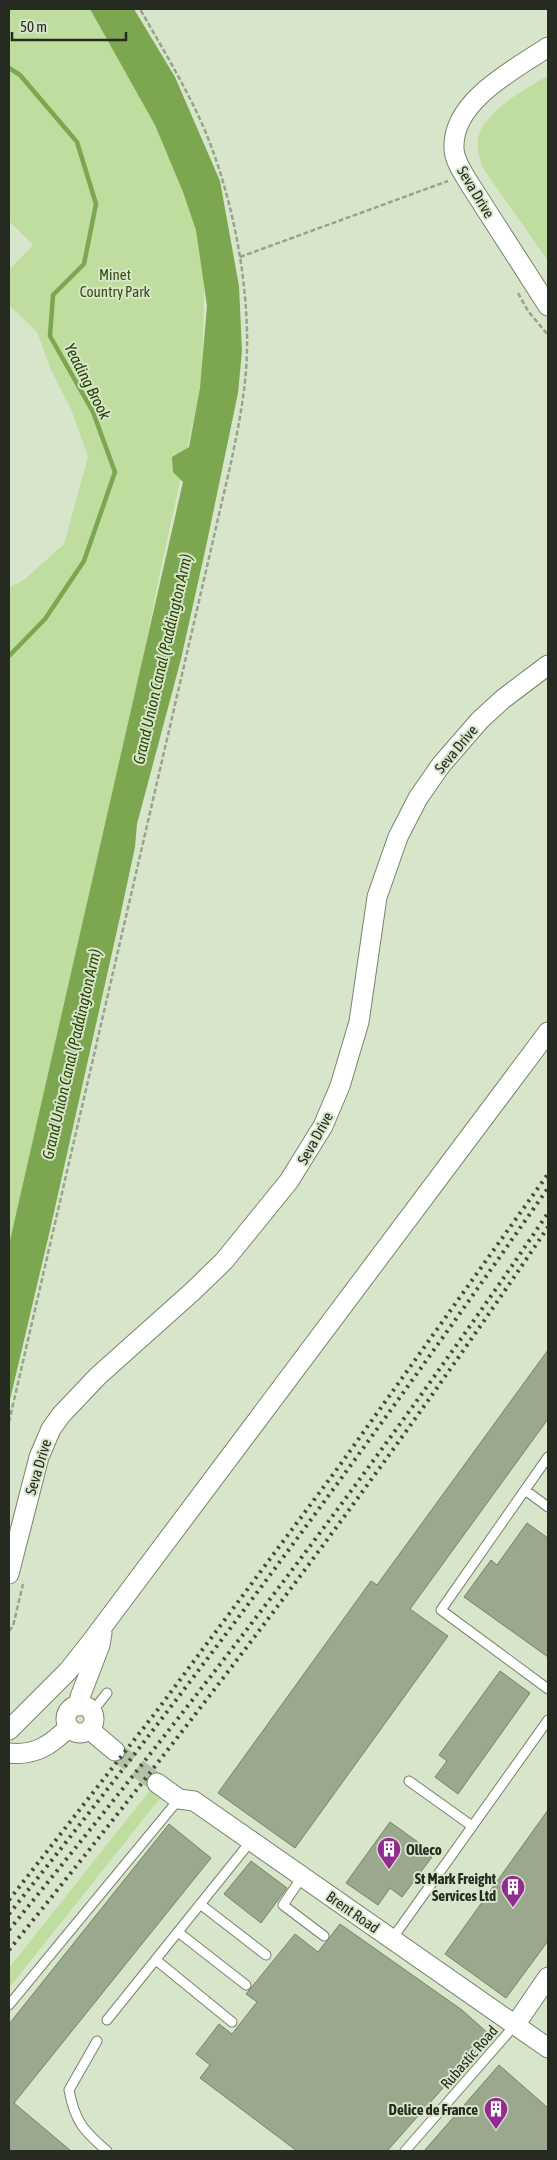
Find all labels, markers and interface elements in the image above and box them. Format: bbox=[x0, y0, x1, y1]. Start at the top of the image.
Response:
scale bar bbox=[12, 10, 126, 42]
text: 50 m bbox=[20, 18, 47, 35]
street label: Seva Drive bbox=[454, 163, 498, 221]
park label: Minet Country Park bbox=[80, 266, 151, 300]
water label: Yeading Brook bbox=[60, 340, 115, 423]
water label: Grand Union Canal (Paddington Arm) bbox=[129, 552, 196, 766]
street label: Seva Drive bbox=[431, 722, 481, 776]
water label: Grand Union Canal (Paddington Arm) bbox=[38, 947, 105, 1161]
street label: Seva Drive bbox=[294, 1109, 336, 1167]
street label: Seva Drive bbox=[22, 1437, 55, 1497]
building icon: Olleco bbox=[376, 1836, 402, 1870]
place label: Olleco bbox=[406, 1841, 442, 1858]
place label: St Mark Freight Services Ltd bbox=[415, 1870, 497, 1904]
building icon: St Mark Freight Services Ltd bbox=[500, 1874, 526, 1908]
street label: Brent Road bbox=[323, 1888, 383, 1936]
street label: Rubastic Road bbox=[437, 2022, 501, 2092]
building icon: Delice de France bbox=[483, 2096, 509, 2130]
place label: Delice de France bbox=[388, 2101, 478, 2118]

